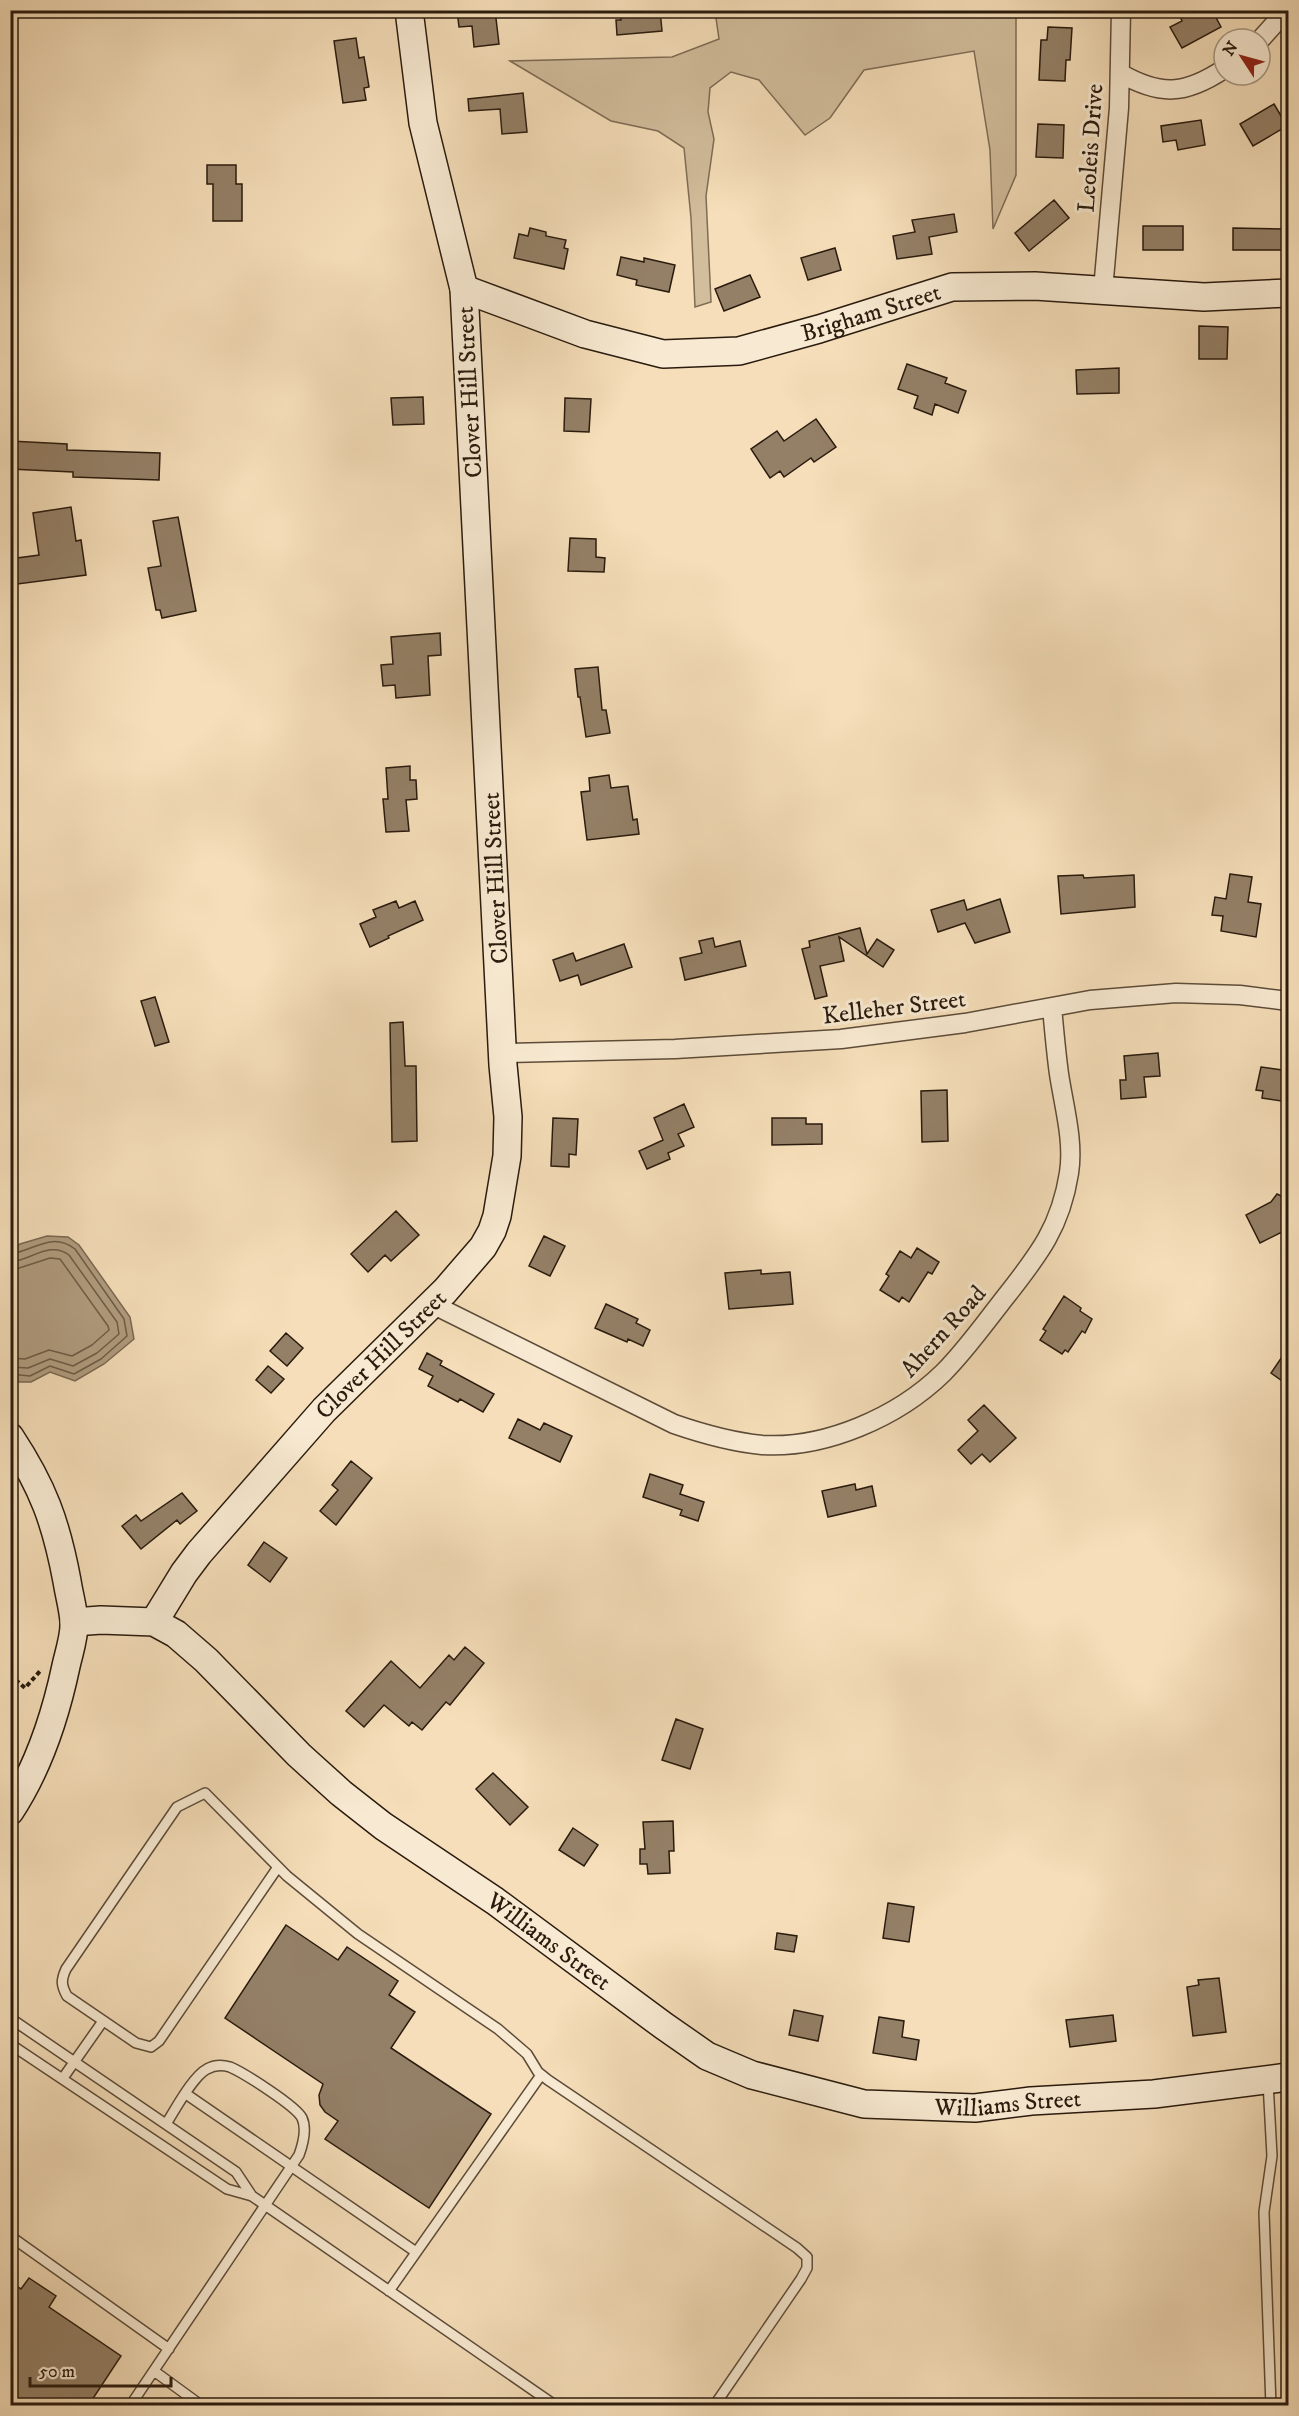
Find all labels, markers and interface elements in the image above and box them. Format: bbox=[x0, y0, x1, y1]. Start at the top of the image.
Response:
north arrow bbox=[1212, 27, 1272, 87]
text: N bbox=[1219, 38, 1243, 60]
street label: Leoleis Drive bbox=[1072, 83, 1110, 213]
street label: Brigham Street bbox=[798, 277, 945, 349]
street label: Clover Hill Street bbox=[451, 305, 489, 479]
street label: Clover Hill Street bbox=[477, 791, 515, 965]
street label: Kelleher Street bbox=[821, 984, 968, 1032]
street label: Ahern Road bbox=[894, 1279, 993, 1384]
street label: Clover Hill Street bbox=[310, 1284, 454, 1426]
street label: Williams Street bbox=[480, 1885, 617, 1998]
street label: Williams Street bbox=[933, 2084, 1082, 2124]
scale bar bbox=[30, 2350, 171, 2388]
text: 50 m bbox=[39, 2361, 75, 2383]

